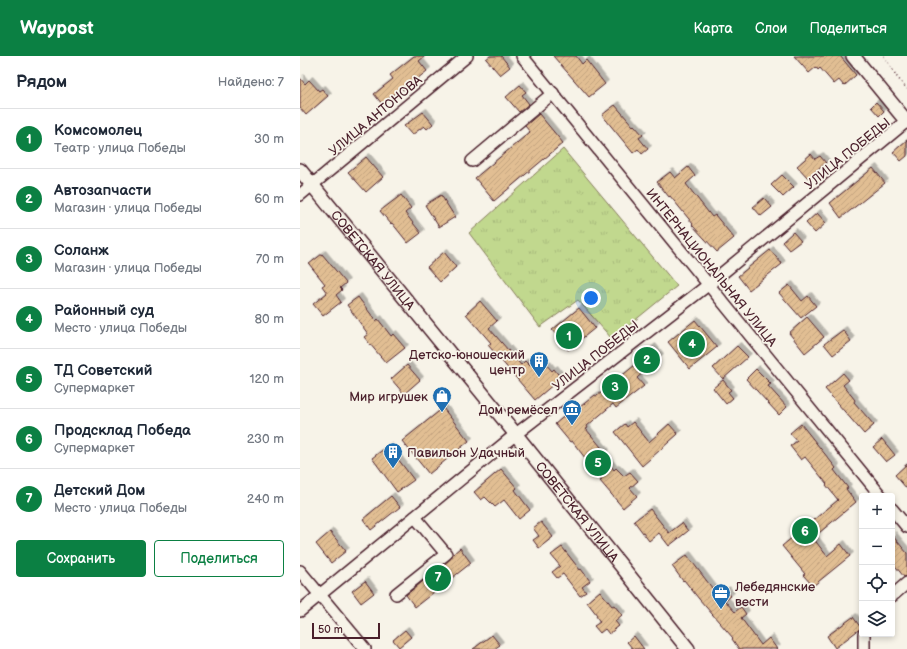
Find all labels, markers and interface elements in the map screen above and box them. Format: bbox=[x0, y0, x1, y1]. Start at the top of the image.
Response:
text: Waypost bbox=[20, 17, 94, 40]
text: Карта bbox=[693, 20, 733, 37]
text: Слои bbox=[755, 20, 787, 37]
text: Поделиться bbox=[809, 20, 887, 37]
text: Рядом bbox=[16, 72, 67, 92]
street label: УЛИЦА АНТОНОВА bbox=[326, 72, 426, 159]
text: Найдено: 7 bbox=[218, 74, 284, 90]
street label: УЛИЦА ПОБЕДЫ bbox=[802, 114, 894, 193]
text: Комсомолец bbox=[54, 121, 142, 140]
text: 1 bbox=[26, 131, 32, 147]
text: 30 m bbox=[254, 131, 284, 147]
text: Театр · улица Победы bbox=[54, 140, 186, 156]
text: Автозапчасти bbox=[54, 181, 151, 200]
street label: ИНТЕРНАЦИОНАЛЬНАЯ УЛИЦА bbox=[642, 185, 780, 350]
text: 2 bbox=[25, 191, 33, 207]
text: 60 m bbox=[254, 191, 284, 207]
text: Магазин · улица Победы bbox=[54, 200, 202, 216]
street label: СОВЕТСКАЯ УЛИЦА bbox=[327, 207, 418, 314]
text: Соланж bbox=[54, 241, 109, 260]
text: 3 bbox=[25, 251, 33, 267]
text: 70 m bbox=[256, 251, 284, 267]
text: Магазин · улица Победы bbox=[54, 260, 202, 276]
your location bbox=[581, 288, 601, 308]
text: Районный суд bbox=[54, 301, 154, 320]
text: 4 bbox=[25, 311, 33, 327]
text: 80 m bbox=[255, 311, 284, 327]
street label: УЛИЦА ПОБЕДЫ bbox=[549, 317, 642, 394]
text: Место · улица Победы bbox=[54, 320, 187, 336]
pin: 1 bbox=[556, 321, 582, 351]
pin: 4 bbox=[679, 329, 705, 359]
pin: 2 bbox=[634, 345, 660, 375]
place label: Детско-юношеский центр bbox=[409, 347, 526, 378]
building icon: Детско-юношеский центр bbox=[528, 350, 550, 378]
text: ТД Советский bbox=[54, 361, 152, 380]
text: 5 bbox=[25, 371, 33, 387]
text: 120 m bbox=[249, 371, 284, 387]
pin: 3 bbox=[602, 372, 628, 402]
text: Супермаркет bbox=[54, 380, 135, 396]
shop icon: Мир игрушек bbox=[431, 385, 453, 413]
place label: Мир игрушек bbox=[349, 389, 428, 405]
museum icon: Дом ремёсел bbox=[561, 398, 583, 426]
place label: Дом ремёсел bbox=[479, 402, 558, 418]
text: Продсклад Победа bbox=[54, 421, 191, 440]
text: 6 bbox=[25, 431, 33, 447]
text: 230 m bbox=[247, 431, 284, 447]
text: Супермаркет bbox=[54, 440, 135, 456]
building icon: Павильон Удачный bbox=[382, 441, 404, 469]
place label: Павильон Удачный bbox=[407, 445, 525, 461]
pin: 5 bbox=[585, 448, 611, 478]
street label: СОВЕТСКАЯ УЛИЦА bbox=[532, 459, 622, 565]
text: Детский Дом bbox=[54, 481, 145, 500]
text: 7 bbox=[25, 491, 33, 507]
text: 240 m bbox=[247, 491, 284, 507]
map controls bbox=[859, 493, 895, 637]
button: + bbox=[859, 493, 895, 529]
text: Место · улица Победы bbox=[54, 500, 187, 516]
pin: 6 bbox=[792, 516, 818, 546]
button: − bbox=[859, 529, 895, 565]
button: Сохранить bbox=[16, 540, 146, 577]
button: Поделиться bbox=[154, 540, 284, 577]
pin: 7 bbox=[425, 563, 451, 593]
button: locate bbox=[859, 565, 895, 601]
place label: Лебедянские вести bbox=[734, 579, 815, 610]
office icon: Лебедянские вести bbox=[710, 582, 732, 610]
button: layers bbox=[859, 601, 895, 637]
scale bar bbox=[312, 621, 380, 640]
text: 50 m bbox=[318, 623, 343, 636]

